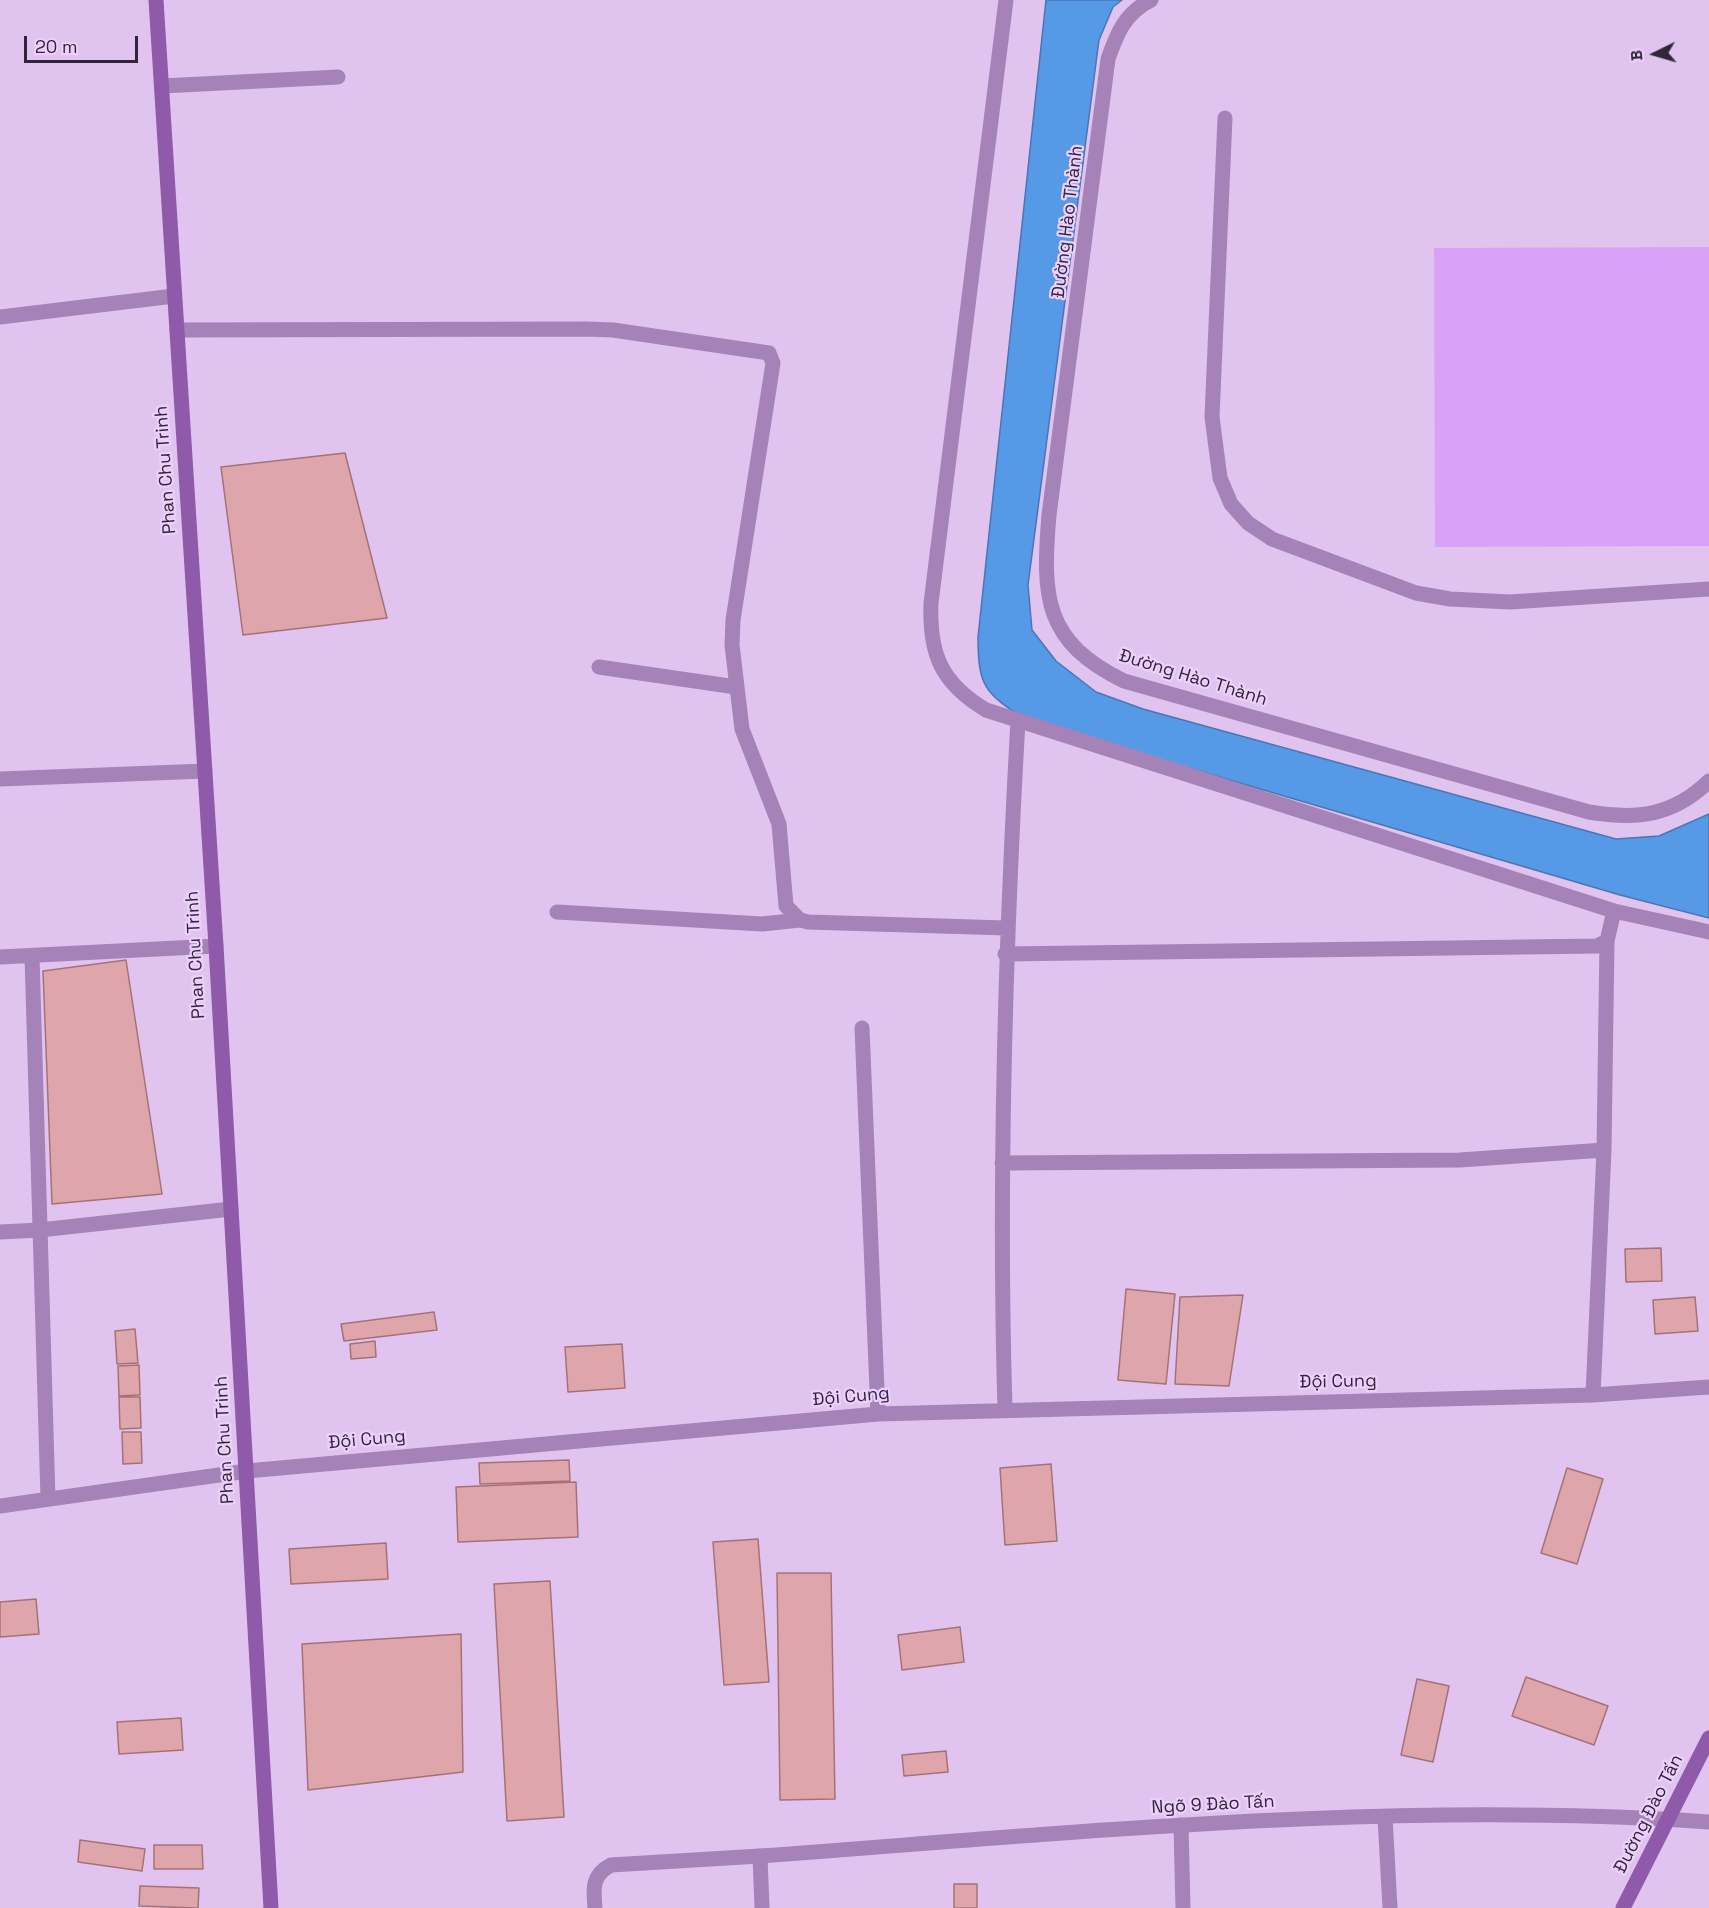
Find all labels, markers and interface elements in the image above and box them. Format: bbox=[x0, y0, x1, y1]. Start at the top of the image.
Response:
scale bar bbox=[27, 24, 141, 62]
north arrow bbox=[1625, 24, 1685, 84]
text: 20 m bbox=[35, 35, 78, 58]
text: B bbox=[1626, 49, 1647, 62]
street label: Đường Hào Thành bbox=[1048, 144, 1088, 300]
street label: Phan Chu Trinh bbox=[151, 405, 181, 535]
street label: Đường Hào Thành bbox=[1116, 645, 1270, 711]
street label: Phan Chu Trinh bbox=[182, 890, 210, 1020]
street label: Đội Cung bbox=[1299, 1371, 1377, 1393]
street label: Phan Chu Trinh bbox=[211, 1375, 239, 1505]
street label: Đội Cung bbox=[812, 1383, 890, 1411]
street label: Đội Cung bbox=[328, 1426, 406, 1454]
street label: Đường Đào Tấn bbox=[1610, 1751, 1688, 1877]
street label: Ngõ 9 Đào Tấn bbox=[1151, 1791, 1275, 1819]

